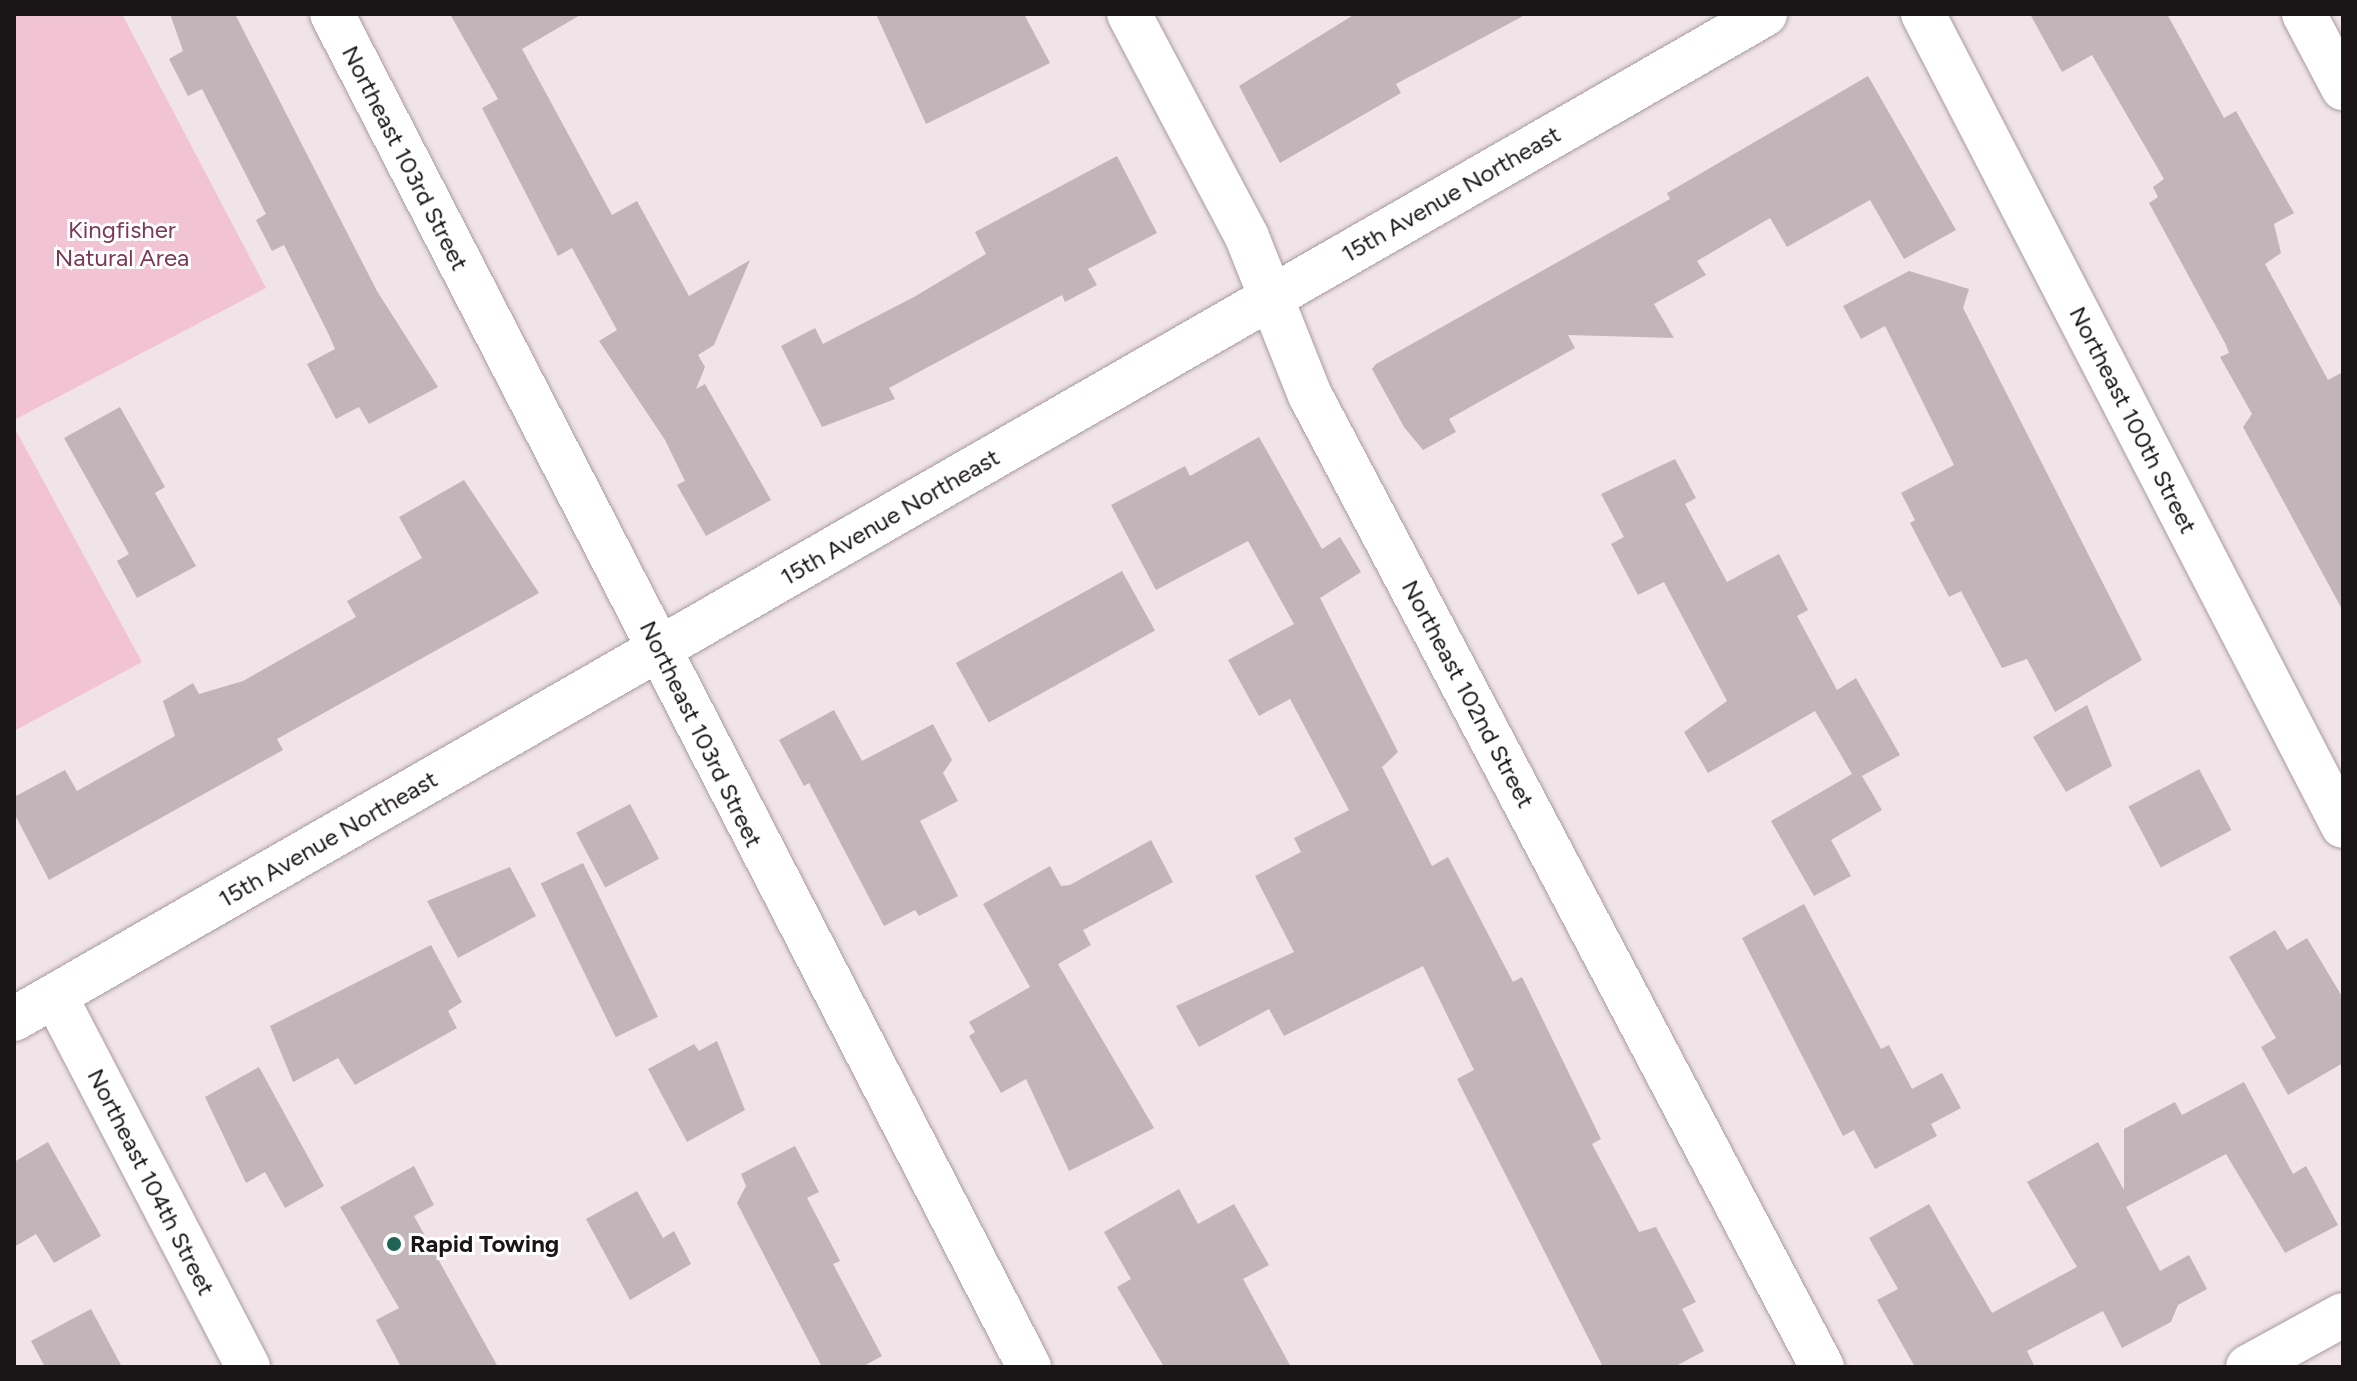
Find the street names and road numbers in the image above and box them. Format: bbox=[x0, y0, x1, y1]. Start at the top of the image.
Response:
street label: Northeast 103rd Street bbox=[336, 41, 474, 275]
street label: 15th Avenue Northeast bbox=[1336, 120, 1566, 268]
street label: Northeast 100th Street bbox=[2063, 302, 2203, 538]
street label: 15th Avenue Northeast bbox=[775, 443, 1005, 591]
street label: Northeast 102nd Street bbox=[1396, 575, 1540, 813]
street label: Northeast 103rd Street bbox=[634, 616, 768, 852]
street label: 15th Avenue Northeast bbox=[213, 765, 443, 913]
street label: Northeast 104th Street bbox=[81, 1064, 221, 1300]

